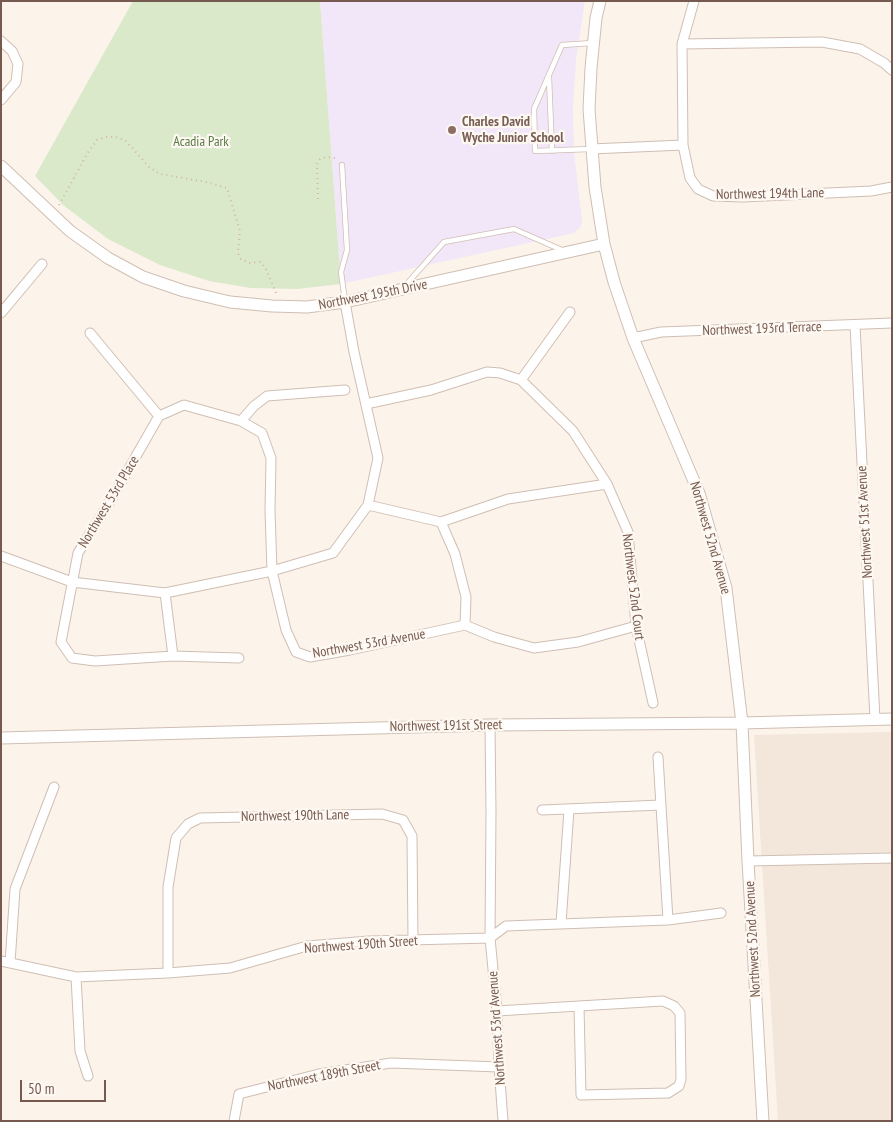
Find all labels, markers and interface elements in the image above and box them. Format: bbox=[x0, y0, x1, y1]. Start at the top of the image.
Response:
place label: Charles David Wyche Junior School bbox=[462, 114, 564, 146]
marker: Charles David Wyche Junior School bbox=[446, 124, 458, 136]
park label: Acadia Park bbox=[173, 134, 229, 150]
street label: Northwest 194th Lane bbox=[716, 185, 824, 203]
street label: Northwest 195th Drive bbox=[317, 276, 429, 314]
street label: Northwest 193rd Terrace bbox=[702, 319, 822, 339]
street label: Northwest 53rd Place bbox=[75, 453, 143, 551]
street label: Northwest 51st Avenue bbox=[854, 465, 876, 579]
street label: Northwest 52nd Avenue bbox=[686, 480, 734, 596]
street label: Northwest 52nd Court bbox=[618, 533, 648, 641]
street label: Northwest 53rd Avenue bbox=[311, 626, 427, 662]
street label: Northwest 191st Street bbox=[390, 717, 502, 735]
street label: Northwest 190th Lane bbox=[241, 807, 349, 825]
street label: Northwest 52nd Avenue bbox=[742, 880, 764, 998]
street label: Northwest 190th Street bbox=[304, 933, 418, 957]
street label: Northwest 53rd Avenue bbox=[485, 971, 509, 1085]
street label: Northwest 189th Street bbox=[266, 1057, 382, 1095]
scale bar bbox=[22, 1070, 109, 1102]
text: 50 m bbox=[28, 1079, 54, 1098]

